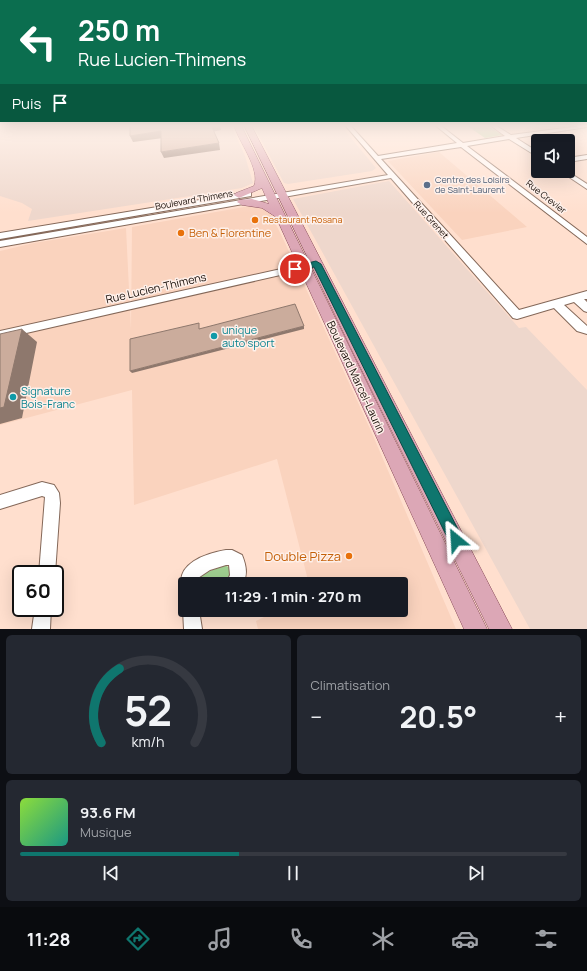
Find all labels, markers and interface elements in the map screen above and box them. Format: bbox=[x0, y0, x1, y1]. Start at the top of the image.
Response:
text: 250 m bbox=[78, 11, 160, 49]
icon: left bbox=[12, 16, 64, 68]
text: Rue Lucien-Thimens bbox=[78, 47, 246, 71]
icon: arrive bbox=[49, 92, 71, 114]
text: Puis bbox=[12, 93, 41, 114]
map controls bbox=[531, 134, 575, 178]
button: sound bbox=[531, 134, 575, 178]
place label: Centre des Loisirs de Saint-Laurent bbox=[435, 173, 510, 196]
street label: Rue Crevier bbox=[523, 177, 570, 217]
marker: Centre des Loisirs de Saint-Laurent bbox=[422, 180, 432, 190]
street label: Boulevard Thimens bbox=[154, 186, 234, 213]
street label: Rue Grenet bbox=[411, 198, 452, 242]
place label: Restaurant Rosana bbox=[263, 213, 342, 226]
marker: Restaurant Rosana bbox=[250, 215, 260, 225]
place label: Ben & Florentine bbox=[189, 225, 272, 240]
marker: Ben & Florentine bbox=[176, 228, 186, 238]
pin bbox=[278, 252, 312, 286]
icon: arrive bbox=[284, 258, 306, 280]
street label: Rue Lucien-Thimens bbox=[104, 269, 208, 306]
street label: Boulevard Marcel-Laurin bbox=[324, 318, 389, 436]
place label: unique auto sport bbox=[222, 322, 275, 350]
marker: unique auto sport bbox=[209, 331, 219, 341]
place label: Signature Bois-Franc bbox=[21, 383, 75, 411]
marker: Signature Bois-Franc bbox=[8, 392, 18, 402]
position arrow bbox=[435, 519, 477, 561]
place label: Double Pizza bbox=[264, 547, 341, 565]
marker: Double Pizza bbox=[344, 551, 354, 561]
speed limit sign: 60 bbox=[12, 565, 64, 617]
text: 11:29 · 1 min · 270 m bbox=[225, 586, 361, 607]
text: Climatisation bbox=[311, 676, 390, 694]
text: 52 bbox=[124, 681, 172, 737]
text: 20.5° bbox=[399, 696, 477, 737]
text: − bbox=[311, 702, 322, 732]
text: + bbox=[554, 702, 567, 732]
text: km/h bbox=[132, 731, 165, 750]
text: 93.6 FM bbox=[80, 802, 136, 823]
text: Musique bbox=[80, 823, 132, 841]
icon: previous bbox=[100, 862, 122, 884]
icon: pause bbox=[282, 862, 304, 884]
icon: next bbox=[465, 862, 487, 884]
icon: directions bbox=[124, 925, 152, 953]
icon: music bbox=[206, 925, 234, 953]
icon: phone bbox=[287, 925, 315, 953]
icon: climate bbox=[369, 925, 397, 953]
icon: car bbox=[451, 925, 479, 953]
icon: filters bbox=[532, 925, 560, 953]
text: 11:28 bbox=[27, 927, 70, 951]

